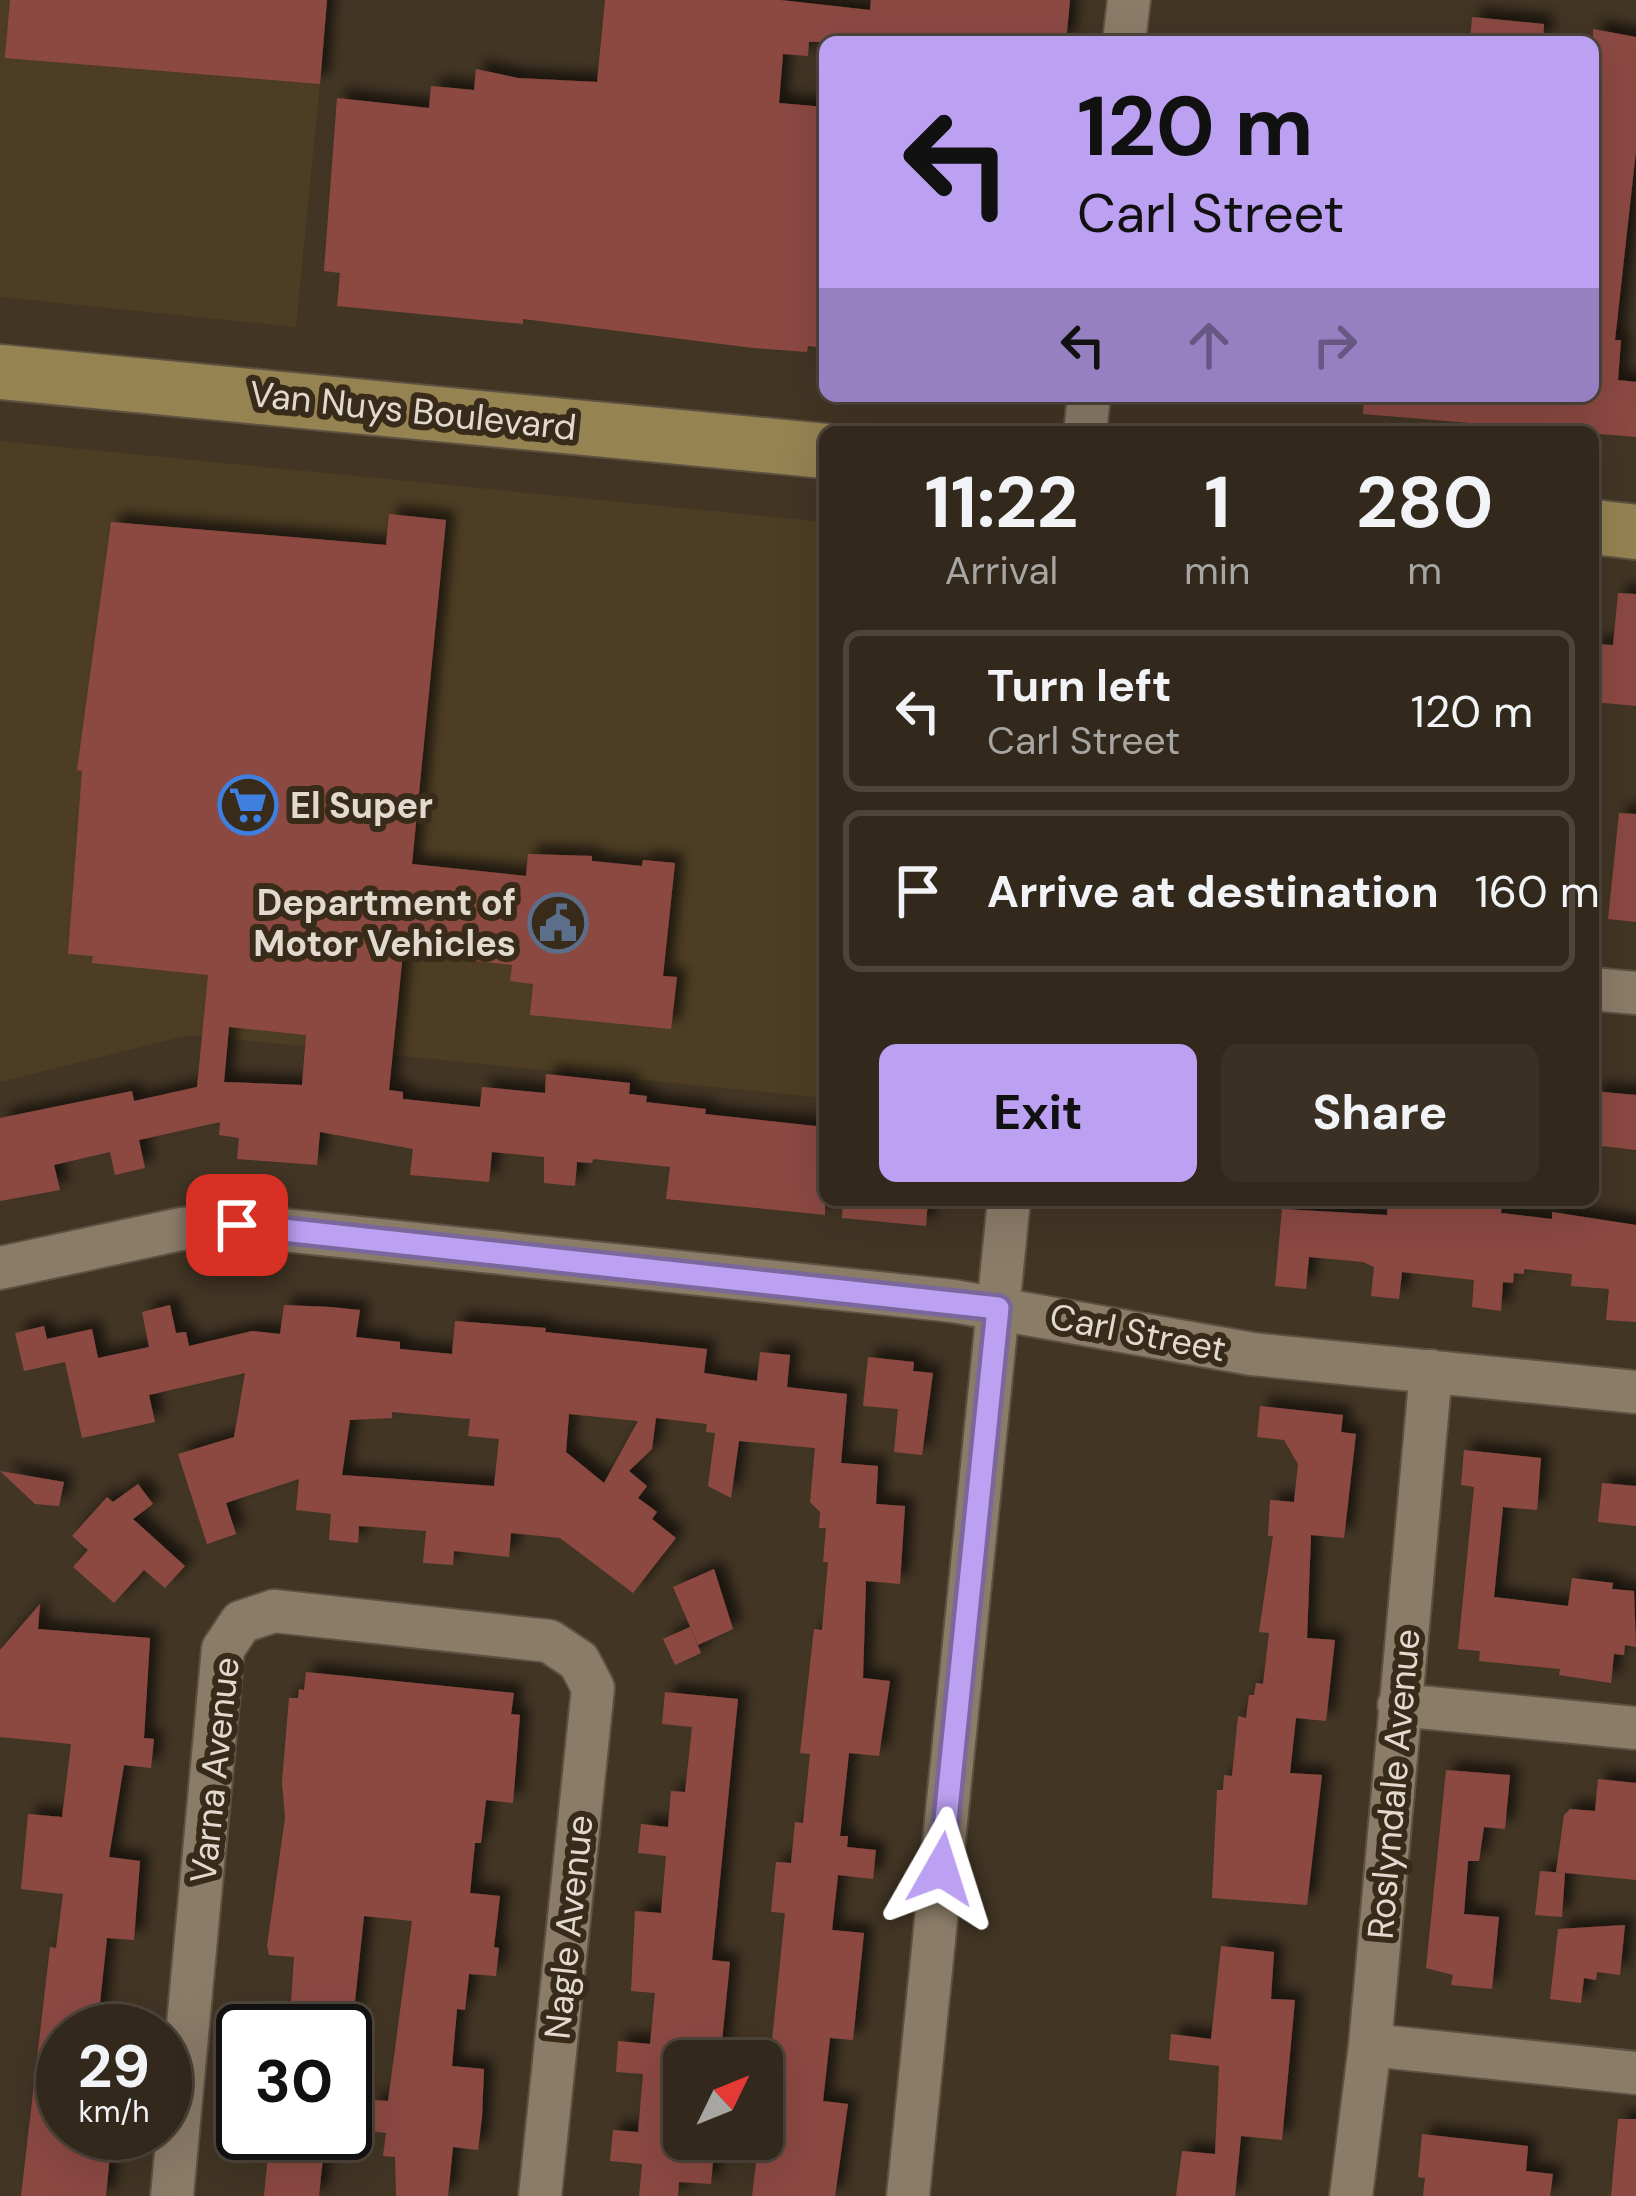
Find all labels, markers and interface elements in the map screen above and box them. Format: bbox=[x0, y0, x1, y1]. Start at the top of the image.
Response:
text: 120 m bbox=[1077, 72, 1314, 181]
icon: left bbox=[879, 84, 1035, 240]
text: Carl Street bbox=[1077, 178, 1345, 249]
icon: left bbox=[1050, 312, 1116, 378]
icon: ahead bbox=[1176, 312, 1242, 378]
icon: right bbox=[1302, 312, 1368, 378]
street label: Van Nuys Boulevard bbox=[247, 370, 579, 451]
text: 11:22 bbox=[925, 456, 1078, 549]
text: 1 bbox=[1204, 456, 1230, 549]
text: 280 bbox=[1356, 456, 1493, 549]
text: Arrival bbox=[945, 545, 1058, 596]
text: min bbox=[1184, 545, 1250, 596]
text: m bbox=[1407, 545, 1442, 596]
text: Turn left bbox=[987, 656, 1171, 715]
icon: left bbox=[885, 678, 951, 744]
text: 120 m bbox=[1411, 682, 1533, 741]
text: Carl Street bbox=[987, 715, 1180, 766]
supermarket icon: El Super bbox=[217, 774, 279, 836]
place label: El Super bbox=[290, 782, 433, 829]
icon: arrive bbox=[885, 858, 951, 924]
text: Arrive at destination bbox=[987, 862, 1439, 921]
text: 160 m bbox=[1475, 862, 1600, 921]
place label: Department of Motor Vehicles bbox=[253, 879, 516, 967]
public building icon: Department of Motor Vehicles bbox=[527, 892, 589, 954]
button: Exit bbox=[879, 1044, 1197, 1182]
button: Share bbox=[1221, 1044, 1539, 1182]
pin bbox=[186, 1174, 288, 1276]
icon: arrive bbox=[204, 1192, 270, 1258]
street label: Carl Street bbox=[1046, 1292, 1230, 1373]
street label: Roslyndale Avenue bbox=[1357, 1627, 1430, 1941]
street label: Varna Avenue bbox=[179, 1655, 250, 1885]
position arrow bbox=[878, 1806, 1004, 1932]
street label: Nagle Avenue bbox=[533, 1813, 604, 2041]
speed limit sign: 30 bbox=[216, 2004, 372, 2160]
text: 29 bbox=[78, 2027, 150, 2106]
north arrow bbox=[663, 2040, 783, 2160]
map controls bbox=[663, 2040, 783, 2160]
text: km/h bbox=[79, 2092, 149, 2131]

